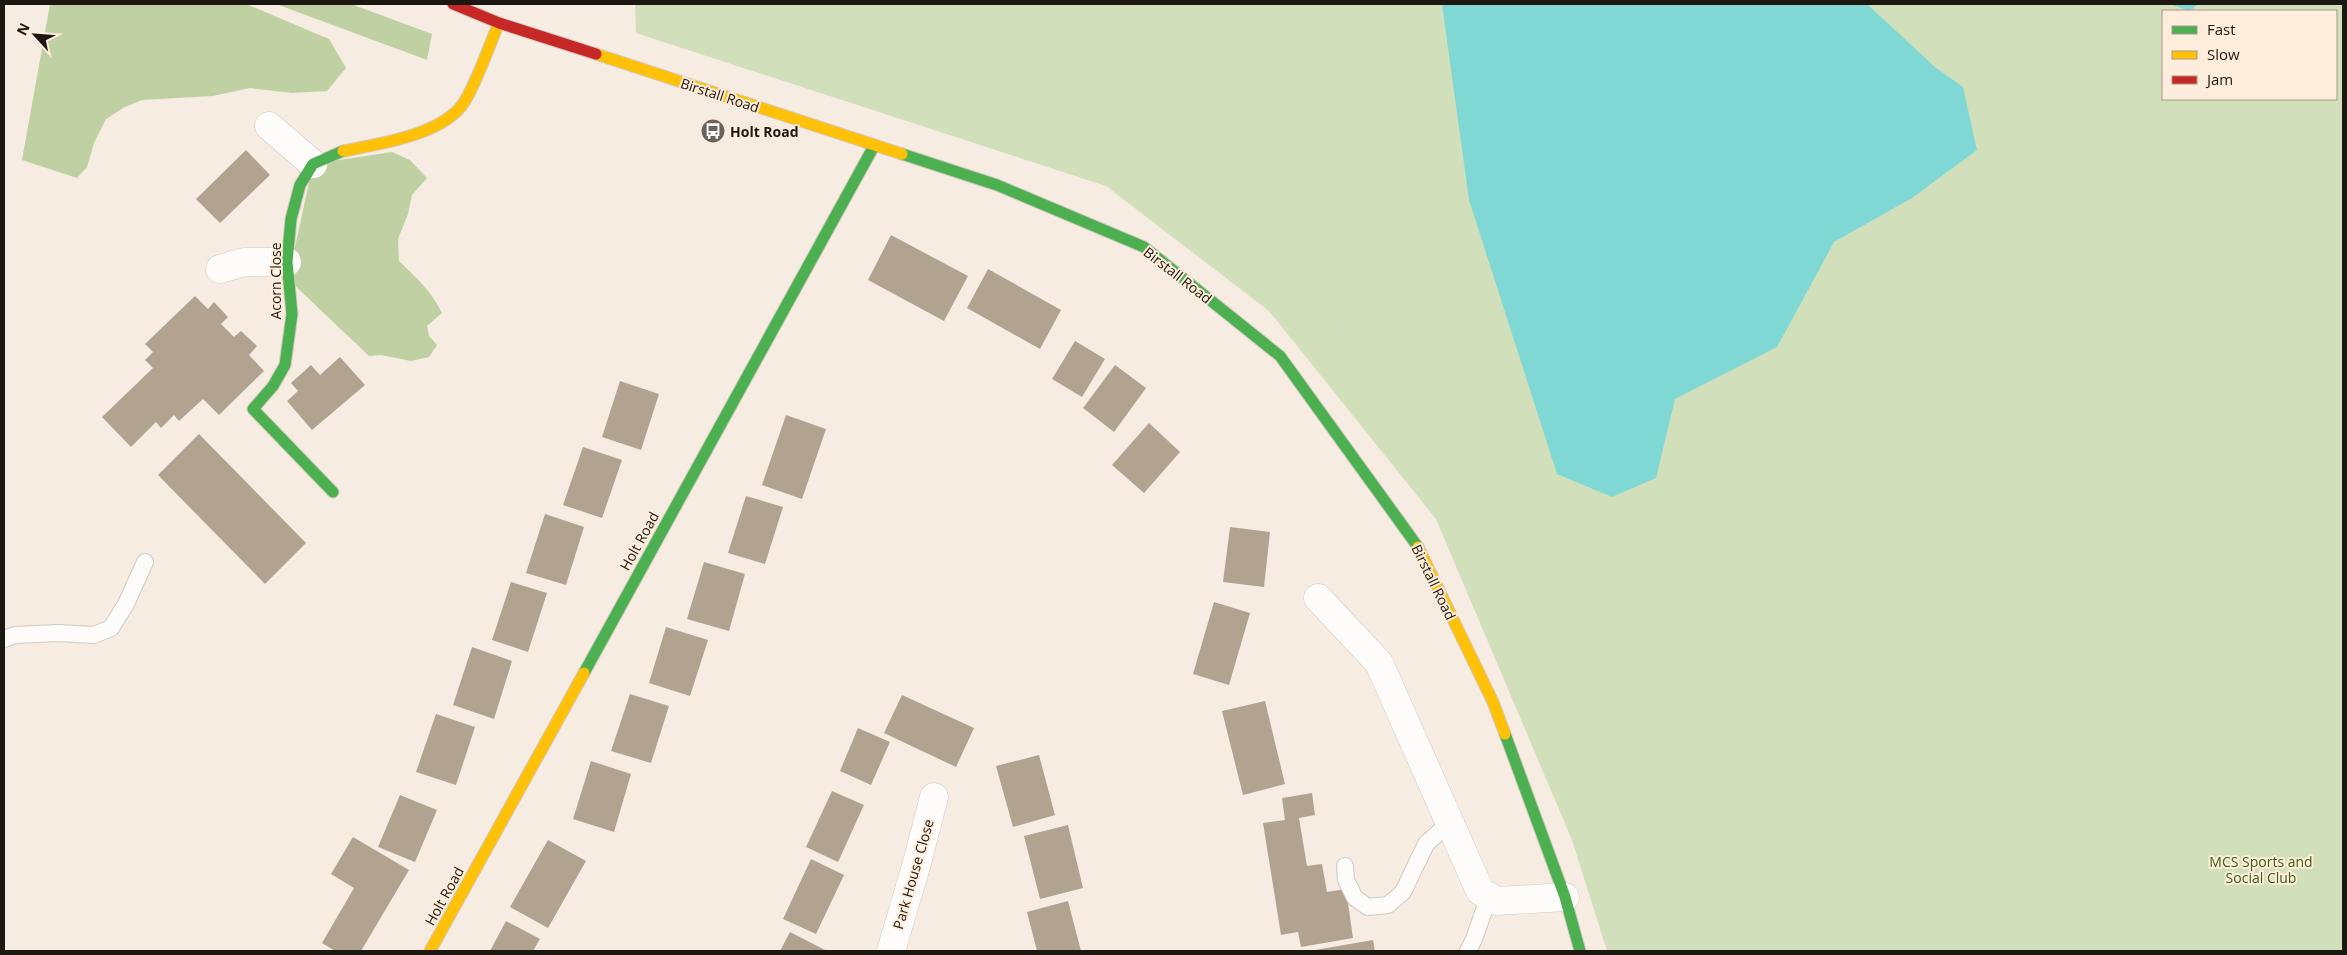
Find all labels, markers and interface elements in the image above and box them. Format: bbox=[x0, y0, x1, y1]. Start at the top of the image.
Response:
north arrow bbox=[10, 10, 60, 60]
legend bbox=[2162, 10, 2337, 100]
text: Fast bbox=[2207, 19, 2236, 39]
text: N bbox=[12, 20, 34, 38]
text: Slow bbox=[2207, 44, 2240, 64]
text: Jam bbox=[2205, 69, 2233, 89]
street label: Birstall Road bbox=[678, 73, 762, 117]
bus stop icon: Holt Road bbox=[700, 118, 726, 144]
place label: Holt Road bbox=[730, 122, 799, 141]
street label: Acorn Close bbox=[266, 242, 285, 320]
street label: Birstall Road bbox=[1140, 242, 1216, 308]
street label: Holt Road bbox=[615, 508, 663, 574]
street label: Birstall Road bbox=[1408, 541, 1460, 623]
street label: Park House Close bbox=[888, 817, 938, 931]
park label: MCS Sports and Social Club bbox=[2209, 852, 2313, 887]
street label: Holt Road bbox=[420, 863, 468, 929]

